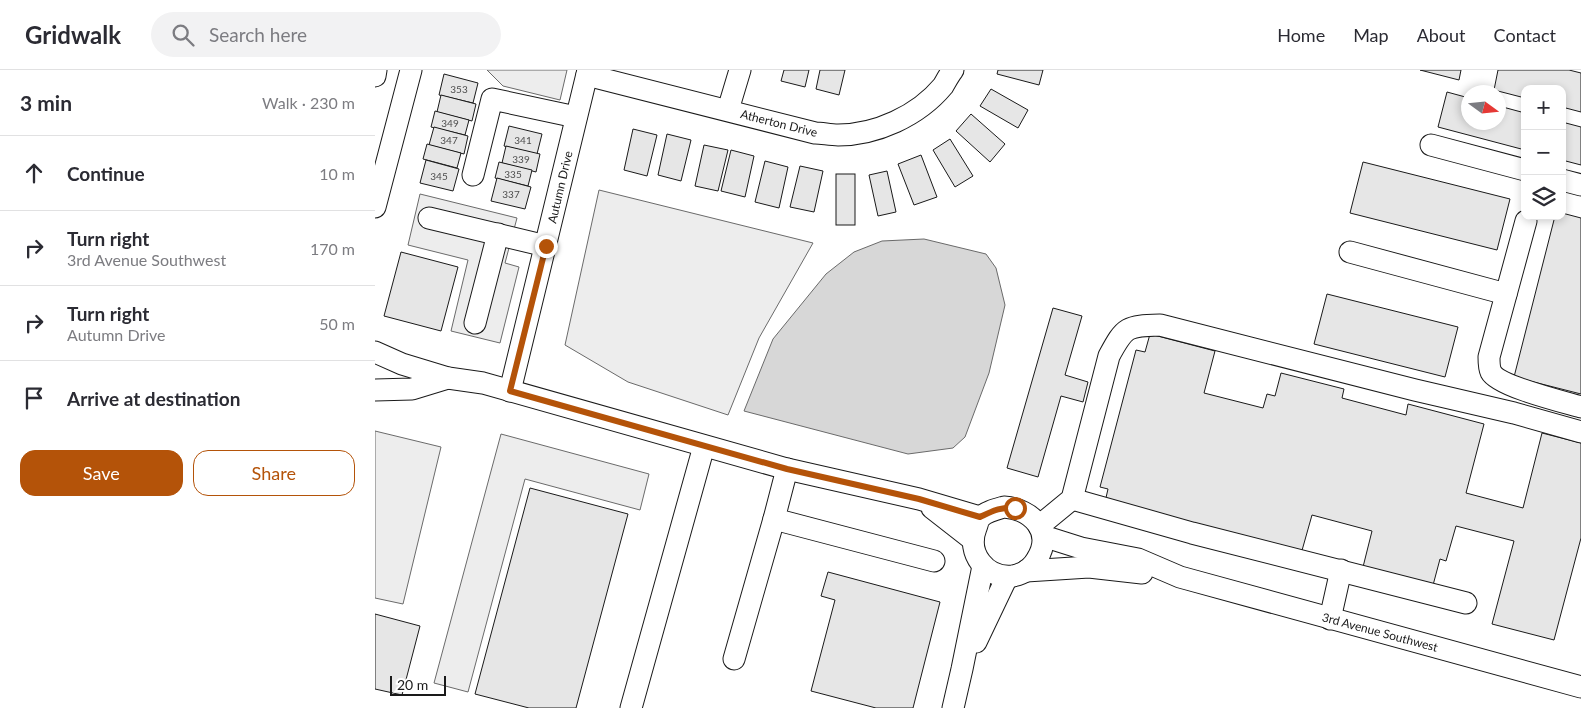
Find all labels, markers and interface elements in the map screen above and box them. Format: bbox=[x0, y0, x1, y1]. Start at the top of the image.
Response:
search box bbox=[151, 12, 501, 57]
text: Gridwalk bbox=[25, 20, 121, 49]
icon: search bbox=[169, 21, 197, 49]
text: Search here bbox=[209, 23, 307, 46]
text: Home bbox=[1277, 24, 1325, 46]
text: Map bbox=[1353, 24, 1389, 46]
text: About bbox=[1417, 24, 1466, 46]
text: Contact bbox=[1494, 24, 1556, 46]
house number: 353 bbox=[450, 83, 468, 95]
north arrow bbox=[1461, 85, 1506, 130]
map controls bbox=[1521, 85, 1566, 220]
button: + bbox=[1521, 85, 1566, 130]
text: 3 min bbox=[20, 90, 72, 115]
text: Walk · 230 m bbox=[262, 93, 355, 112]
street label: Atherton Drive bbox=[739, 106, 819, 140]
house number: 349 bbox=[441, 117, 459, 129]
button: − bbox=[1521, 130, 1566, 175]
house number: 347 bbox=[440, 134, 458, 146]
house number: 341 bbox=[514, 134, 532, 146]
street label: Autumn Drive bbox=[544, 149, 576, 225]
house number: 339 bbox=[512, 153, 530, 165]
icon: ahead bbox=[20, 159, 48, 187]
text: Continue bbox=[67, 162, 145, 185]
text: 10 m bbox=[319, 164, 355, 183]
house number: 335 bbox=[504, 168, 522, 180]
house number: 345 bbox=[430, 170, 448, 182]
button: layers bbox=[1521, 175, 1566, 220]
house number: 337 bbox=[502, 188, 520, 200]
text: Turn right bbox=[67, 227, 149, 250]
icon: right bbox=[20, 234, 48, 262]
route end bbox=[535, 235, 558, 258]
text: 170 m bbox=[310, 239, 355, 258]
text: 3rd Avenue Southwest bbox=[67, 250, 226, 269]
text: Turn right bbox=[67, 302, 149, 325]
icon: right bbox=[20, 309, 48, 337]
text: 50 m bbox=[319, 314, 355, 333]
text: Autumn Drive bbox=[67, 325, 166, 344]
icon: arrive bbox=[20, 384, 48, 412]
text: Arrive at destination bbox=[67, 387, 240, 410]
button: Save bbox=[20, 450, 183, 496]
button: Share bbox=[193, 450, 355, 496]
route start bbox=[1004, 497, 1027, 520]
street label: 3rd Avenue Southwest bbox=[1320, 609, 1440, 655]
scale bar bbox=[390, 673, 446, 696]
text: 20 m bbox=[397, 676, 428, 693]

